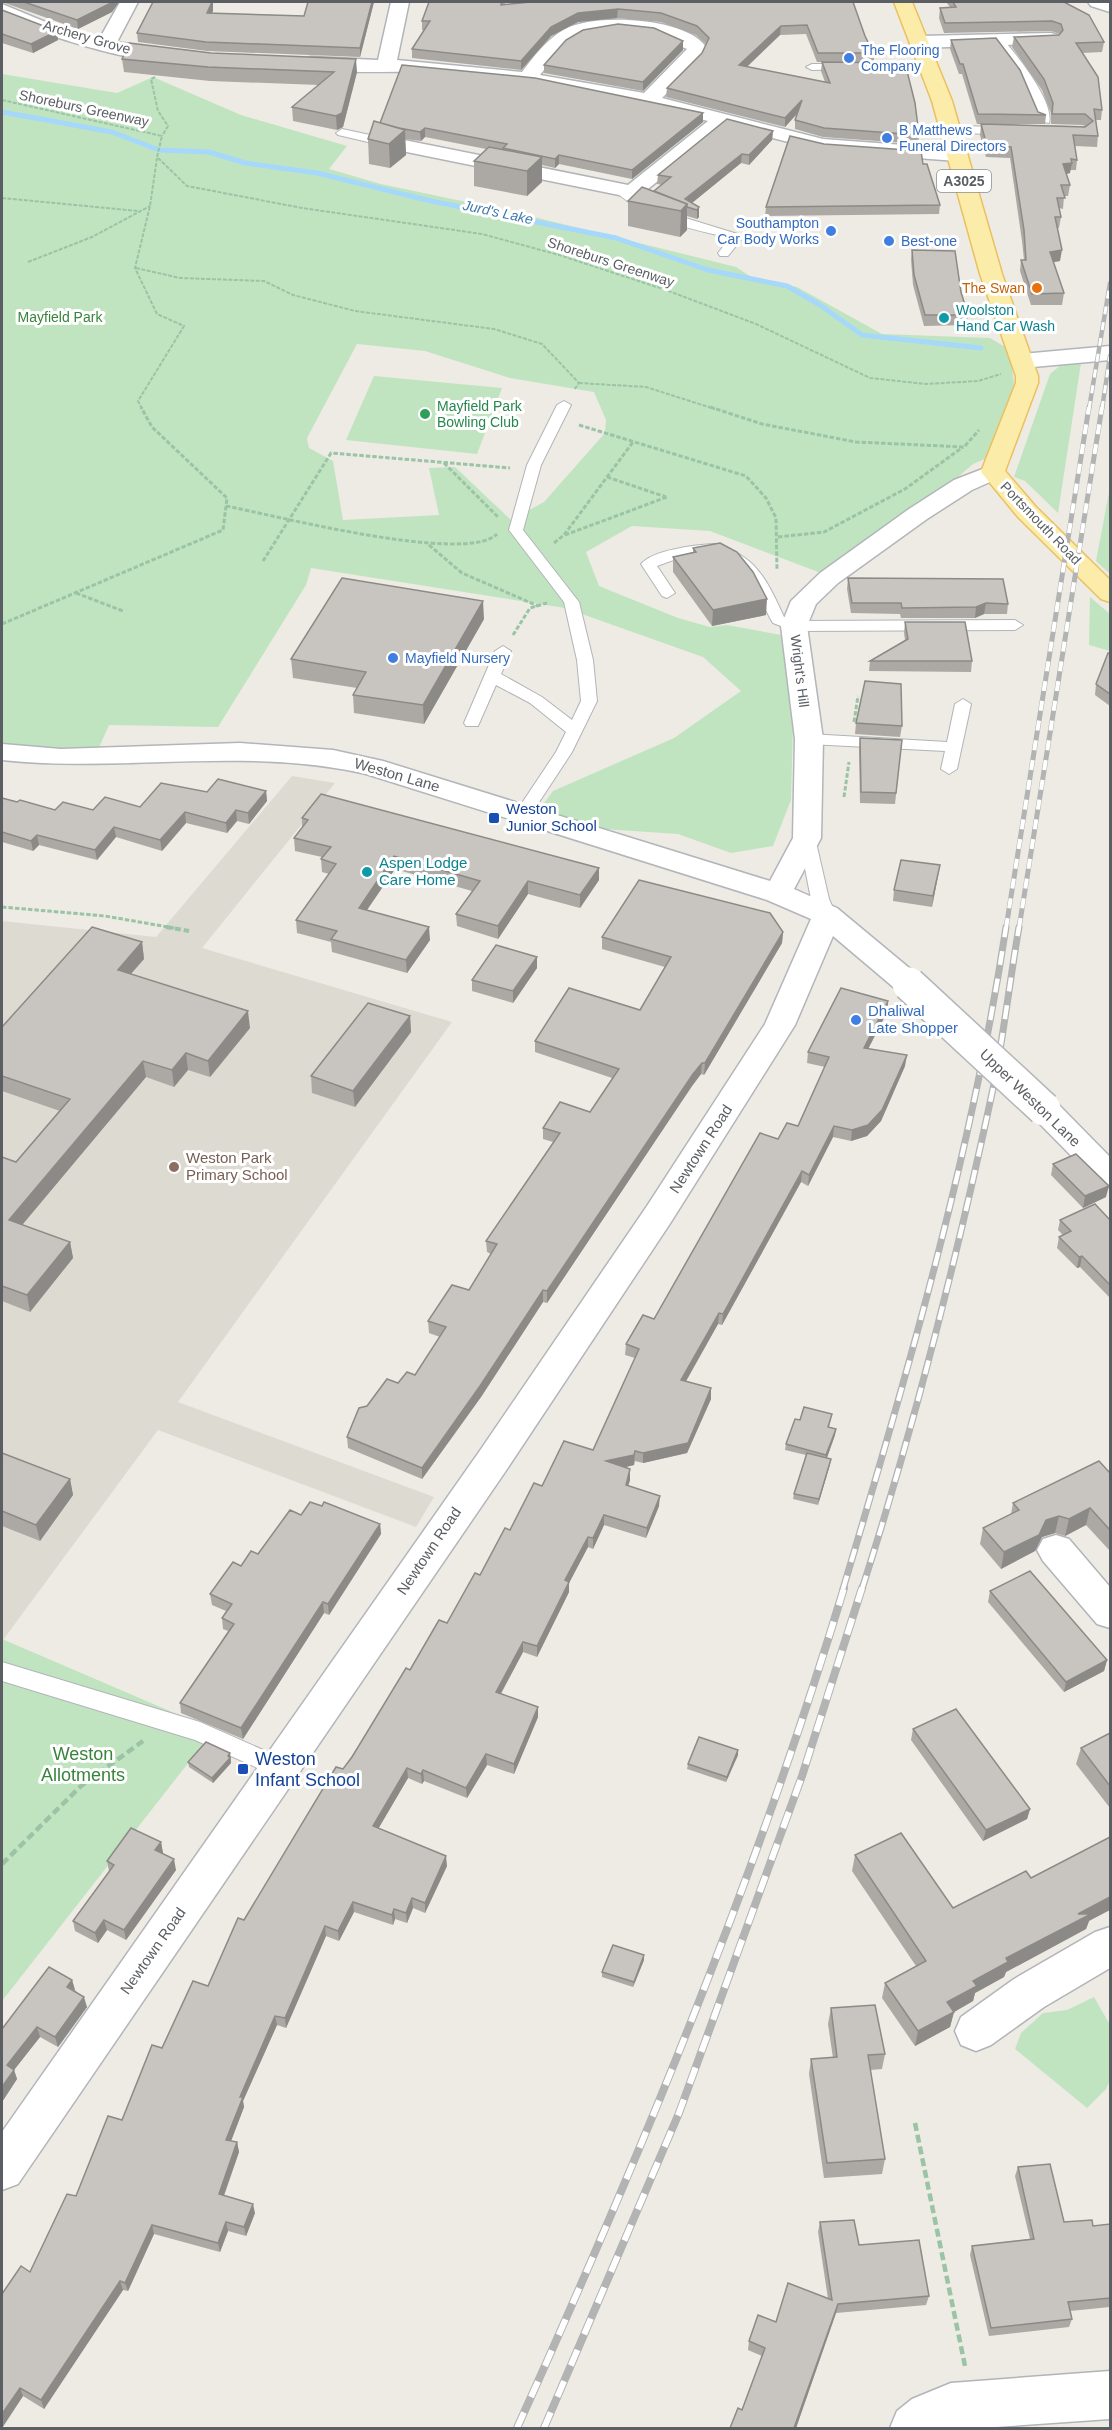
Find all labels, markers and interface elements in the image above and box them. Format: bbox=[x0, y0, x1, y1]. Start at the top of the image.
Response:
street label: Archery Grove bbox=[41, 17, 133, 57]
place label: The Flooring Company bbox=[861, 42, 940, 74]
marker: The Flooring Company bbox=[842, 51, 856, 65]
street label: Shoreburs Greenway bbox=[18, 86, 150, 130]
place label: B Matthews Funeral Directors bbox=[899, 122, 1006, 154]
marker: B Matthews Funeral Directors bbox=[880, 131, 894, 145]
road number: A3025 bbox=[937, 170, 991, 192]
water label: Jurd's Lake bbox=[461, 197, 535, 227]
place label: Southampton Car Body Works bbox=[717, 215, 819, 247]
marker: Southampton Car Body Works bbox=[824, 224, 838, 238]
place label: Best-one bbox=[901, 233, 957, 249]
street label: Shoreburs Greenway bbox=[546, 234, 676, 290]
marker: Best-one bbox=[882, 234, 896, 248]
place label: The Swan bbox=[962, 280, 1025, 296]
marker: The Swan bbox=[1030, 281, 1044, 295]
place label: Woolston Hand Car Wash bbox=[956, 302, 1055, 334]
park label: Mayfield Park bbox=[18, 309, 103, 325]
marker: Woolston Hand Car Wash bbox=[937, 311, 951, 325]
place label: Mayfield Park Bowling Club bbox=[437, 398, 523, 430]
marker: Mayfield Park Bowling Club bbox=[418, 407, 432, 421]
street label: Portsmouth Road bbox=[997, 478, 1085, 568]
street label: Wright's Hill bbox=[788, 634, 812, 708]
place label: Mayfield Nursery bbox=[405, 650, 510, 666]
marker: Mayfield Nursery bbox=[386, 651, 400, 665]
street label: Weston Lane bbox=[352, 754, 442, 795]
place label: Weston Junior School bbox=[506, 800, 597, 834]
marker: Weston Junior School bbox=[487, 811, 501, 825]
place label: Aspen Lodge Care Home bbox=[379, 854, 467, 888]
marker: Aspen Lodge Care Home bbox=[360, 865, 374, 879]
place label: Dhaliwal Late Shopper bbox=[868, 1002, 958, 1036]
marker: Dhaliwal Late Shopper bbox=[849, 1013, 863, 1027]
street label: Upper Weston Lane bbox=[977, 1045, 1084, 1150]
street label: Newtown Road bbox=[666, 1101, 735, 1196]
place label: Weston Park Primary School bbox=[186, 1149, 288, 1183]
marker: Weston Park Primary School bbox=[167, 1160, 181, 1174]
street label: Newtown Road bbox=[393, 1504, 464, 1598]
park label: Weston Allotments bbox=[41, 1744, 125, 1785]
place label: Weston Infant School bbox=[255, 1749, 360, 1790]
marker: Weston Infant School bbox=[236, 1762, 250, 1776]
street label: Newtown Road bbox=[116, 1904, 189, 1997]

